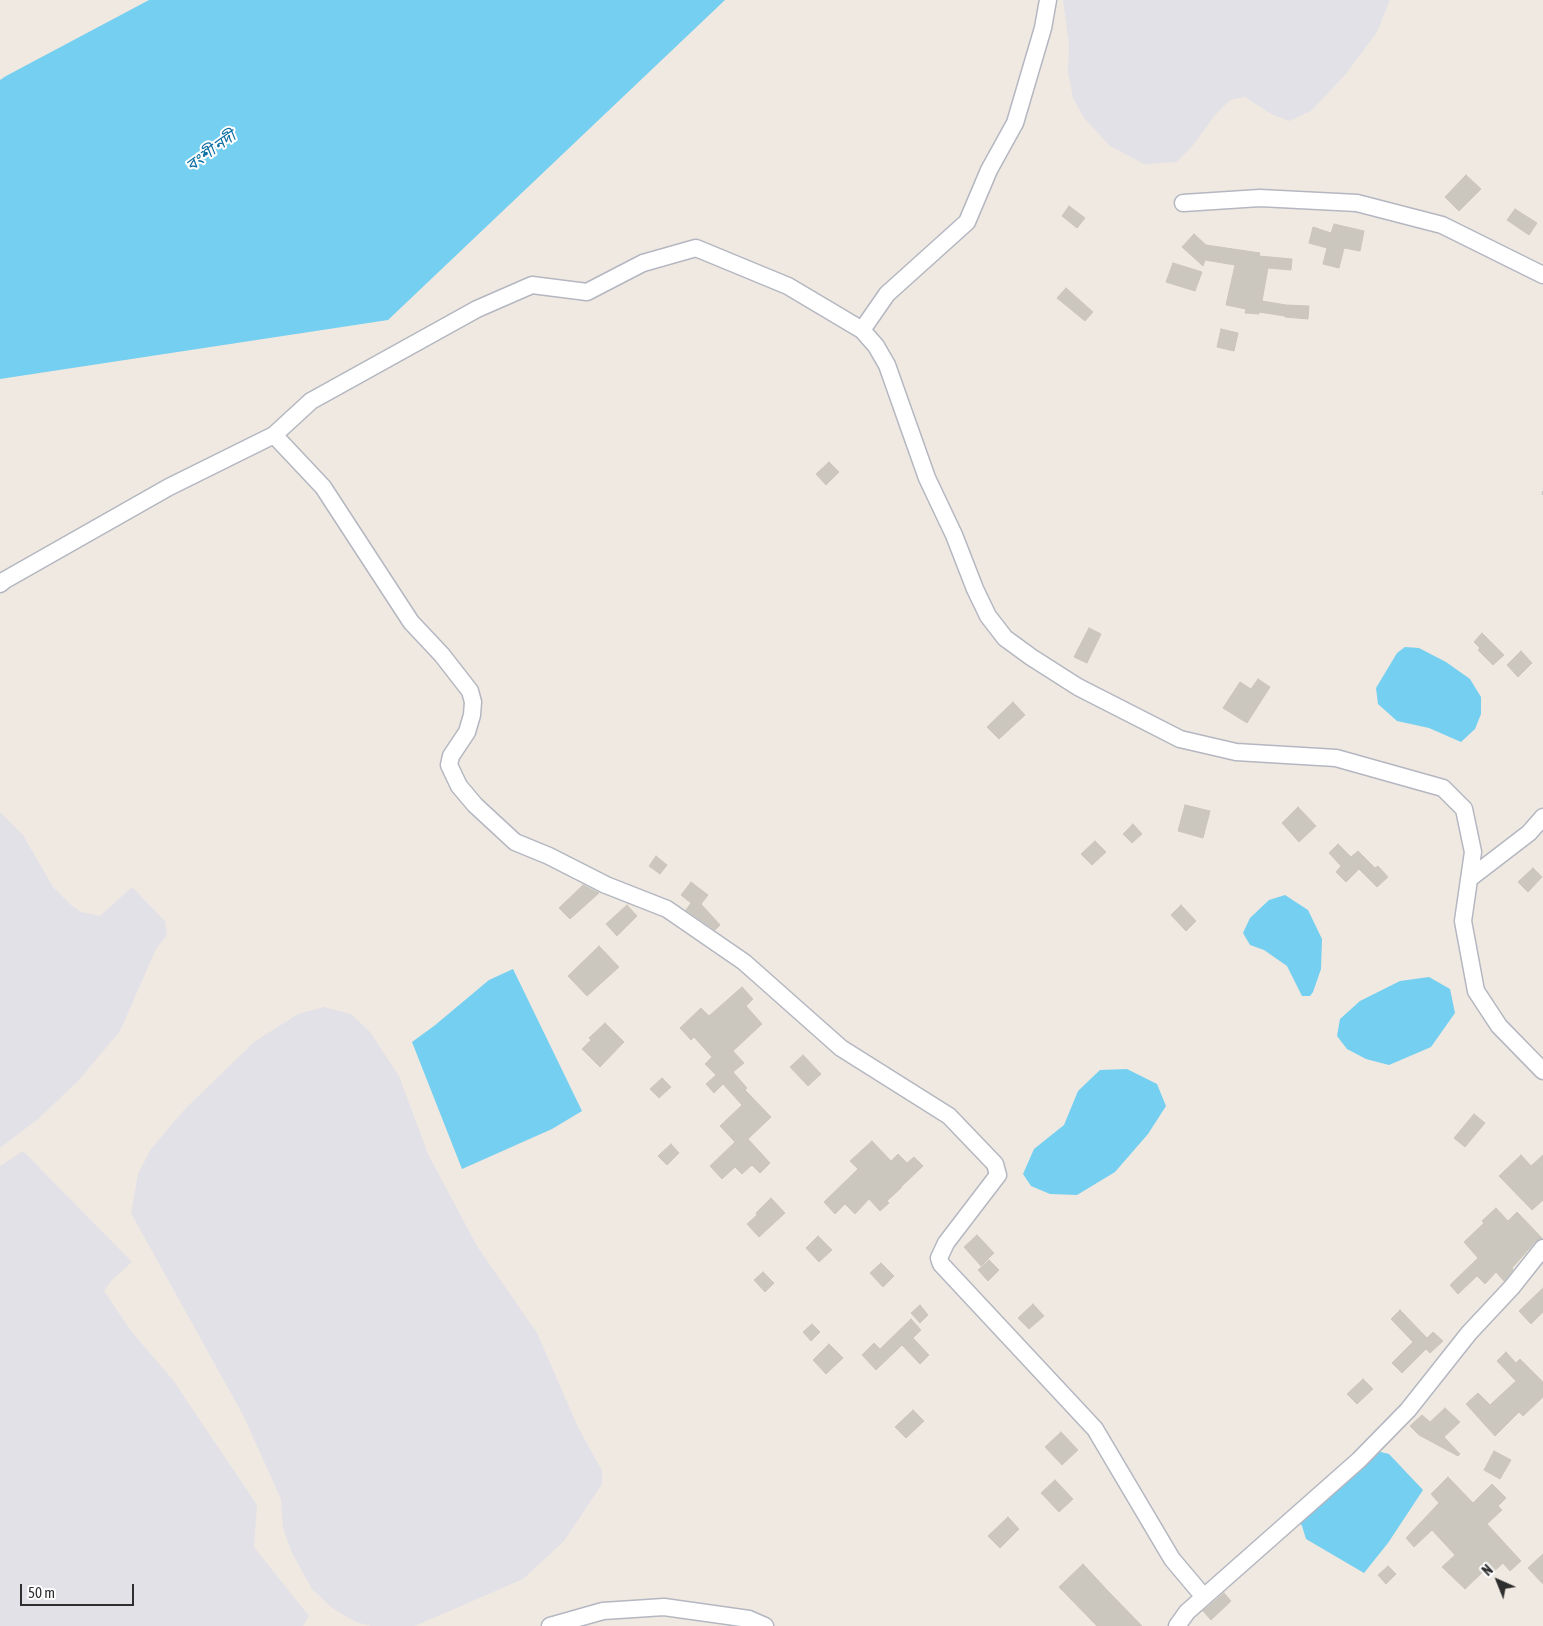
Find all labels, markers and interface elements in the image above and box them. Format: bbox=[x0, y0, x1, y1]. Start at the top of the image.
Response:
water label: বংশী নদী bbox=[182, 127, 240, 175]
north arrow bbox=[1473, 1556, 1523, 1606]
text: N bbox=[1479, 1562, 1496, 1579]
scale bar bbox=[22, 1574, 136, 1606]
text: 50 m bbox=[28, 1584, 55, 1601]

